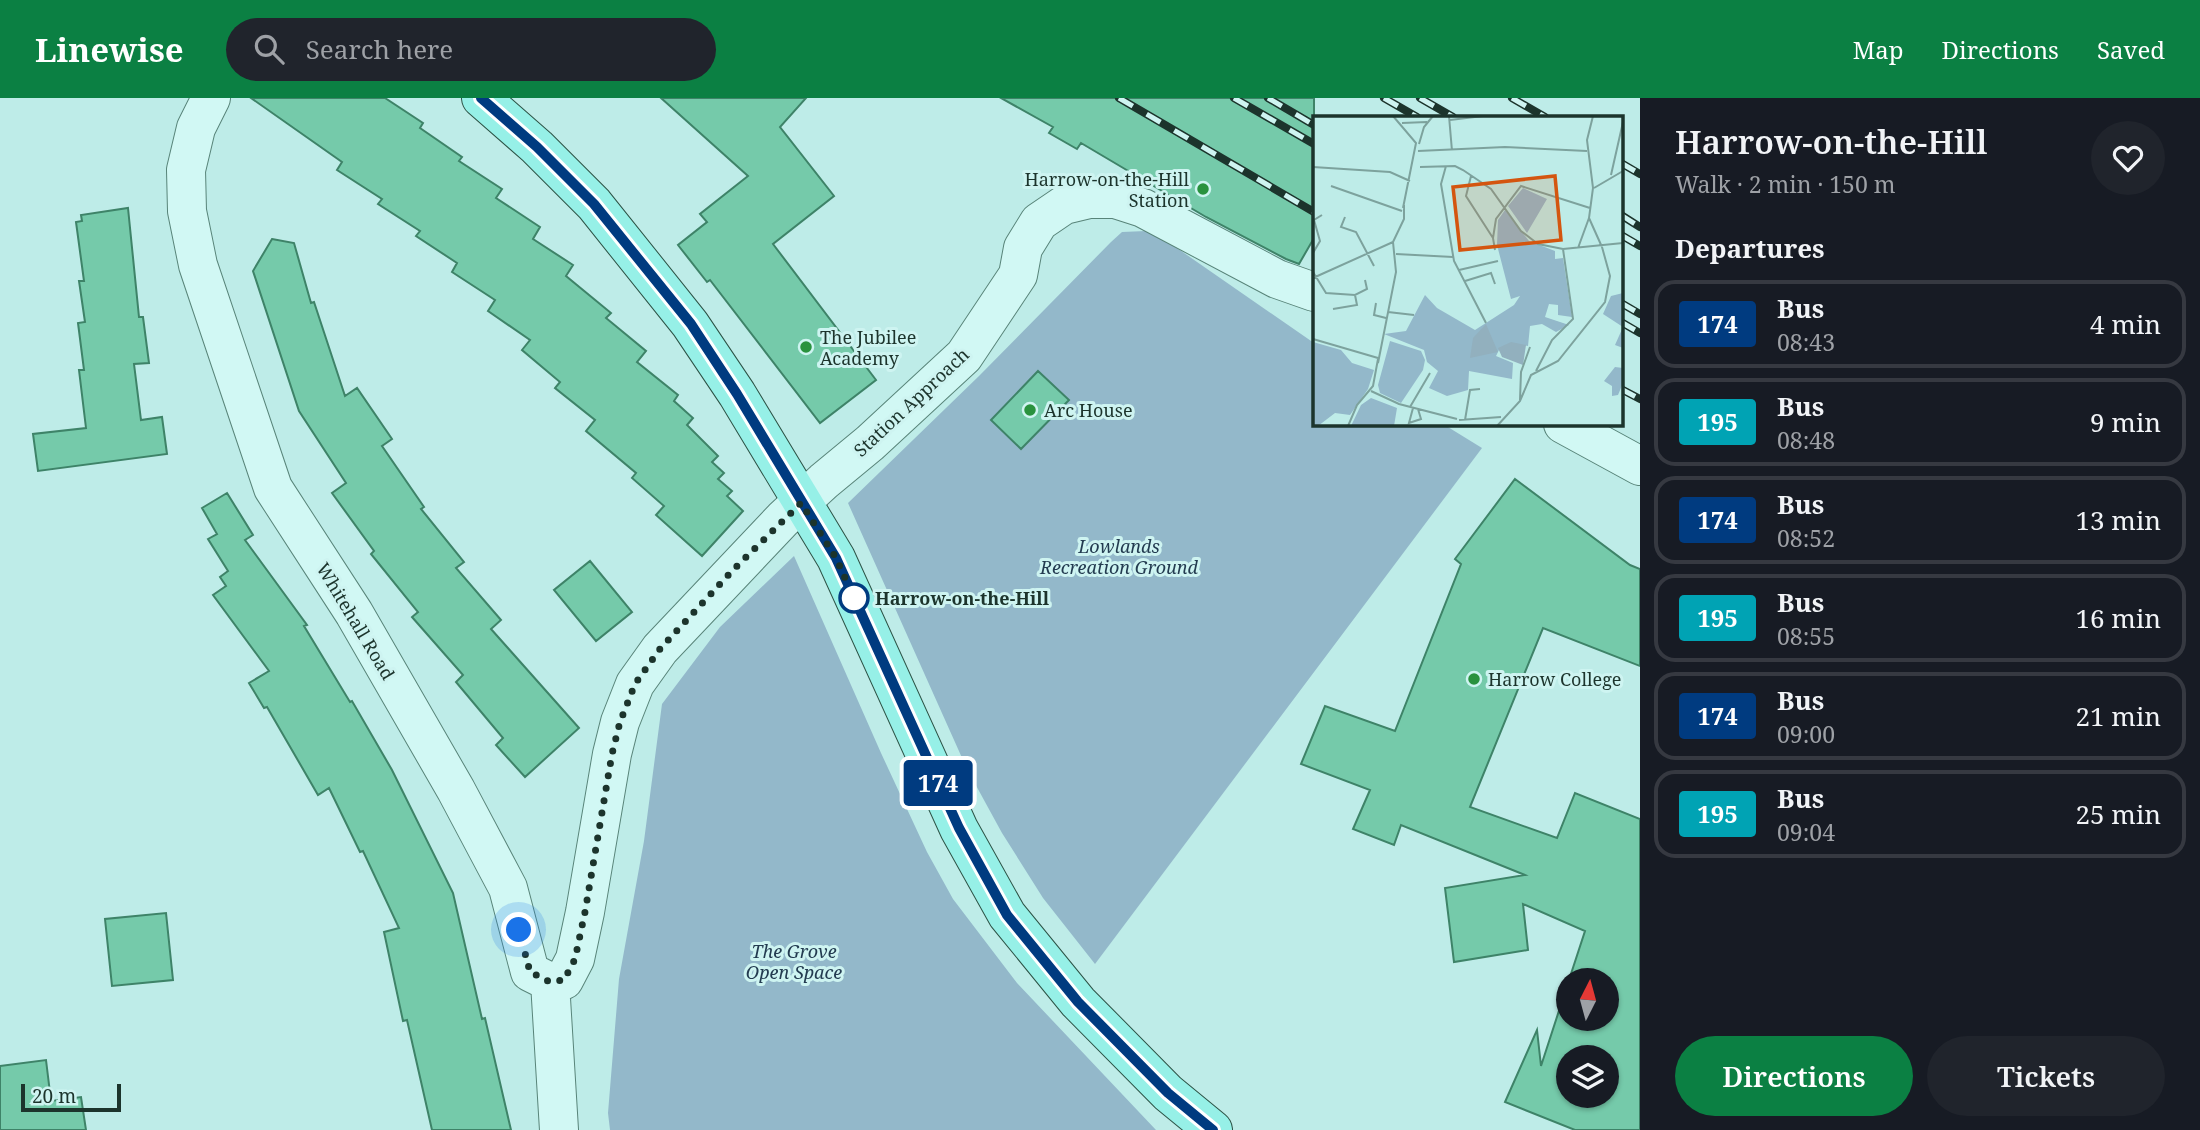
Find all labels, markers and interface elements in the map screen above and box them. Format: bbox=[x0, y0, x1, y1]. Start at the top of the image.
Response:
search box bbox=[226, 18, 716, 81]
text: Linewise bbox=[35, 27, 184, 72]
icon: search bbox=[250, 30, 288, 68]
text: Search here bbox=[306, 31, 453, 67]
text: Map bbox=[1853, 33, 1904, 66]
text: Directions bbox=[1942, 33, 2059, 66]
text: Saved bbox=[2097, 33, 2165, 66]
inset map bbox=[1313, 116, 1622, 425]
text: Harrow-on-the-Hill bbox=[1675, 119, 1987, 164]
button: heart bbox=[2091, 121, 2165, 195]
place label: Harrow-on-the-Hill Station bbox=[1024, 167, 1189, 212]
text: Walk · 2 min · 150 m bbox=[1675, 168, 1895, 200]
marker: Harrow-on-the-Hill Station bbox=[1195, 181, 1211, 197]
text: Departures bbox=[1675, 230, 1825, 266]
text: Bus bbox=[1777, 290, 1824, 326]
text: 4 min bbox=[2090, 306, 2161, 342]
text: 174 bbox=[1697, 307, 1738, 340]
place label: The Jubilee Academy bbox=[820, 325, 916, 370]
text: 08:43 bbox=[1777, 326, 1835, 358]
marker: The Jubilee Academy bbox=[798, 339, 814, 355]
street label: Station Approach bbox=[848, 342, 974, 462]
text: Bus bbox=[1777, 388, 1824, 424]
place label: Arc House bbox=[1044, 398, 1133, 422]
marker: Arc House bbox=[1022, 402, 1038, 418]
text: 9 min bbox=[2090, 404, 2161, 440]
text: 195 bbox=[1697, 405, 1738, 438]
text: 08:48 bbox=[1777, 424, 1835, 456]
text: Bus bbox=[1777, 486, 1824, 522]
text: 13 min bbox=[2076, 502, 2161, 538]
text: 174 bbox=[1697, 503, 1738, 536]
text: 08:52 bbox=[1777, 522, 1835, 554]
park label: Lowlands Recreation Ground bbox=[1039, 534, 1199, 579]
street label: Whitehall Road bbox=[312, 558, 400, 684]
marker: Harrow-on-the-Hill bbox=[839, 583, 869, 613]
text: Bus bbox=[1777, 584, 1824, 620]
place label: Harrow-on-the-Hill bbox=[875, 586, 1050, 610]
text: 16 min bbox=[2076, 600, 2161, 636]
text: 195 bbox=[1697, 601, 1738, 634]
text: 08:55 bbox=[1777, 620, 1835, 652]
place label: Harrow College bbox=[1488, 667, 1622, 691]
marker: Harrow College bbox=[1466, 671, 1482, 687]
text: Bus bbox=[1777, 682, 1824, 718]
text: 21 min bbox=[2076, 698, 2161, 734]
text: 174 bbox=[1697, 699, 1738, 732]
text: 09:00 bbox=[1777, 718, 1835, 750]
line badge: 174 bbox=[898, 760, 978, 806]
text: 174 bbox=[918, 766, 958, 799]
text: Bus bbox=[1777, 780, 1824, 816]
text: 25 min bbox=[2076, 796, 2161, 832]
text: 195 bbox=[1697, 797, 1738, 830]
text: 09:04 bbox=[1777, 816, 1835, 848]
your location bbox=[501, 912, 536, 947]
park label: The Grove Open Space bbox=[746, 939, 842, 984]
north arrow bbox=[1556, 968, 1619, 1031]
map controls bbox=[1556, 968, 1619, 1108]
button: Directions bbox=[1675, 1036, 1913, 1116]
button: Tickets bbox=[1927, 1036, 2165, 1116]
button: layers bbox=[1556, 1045, 1619, 1108]
scale bar bbox=[21, 1081, 121, 1113]
text: 20 m bbox=[32, 1083, 76, 1109]

